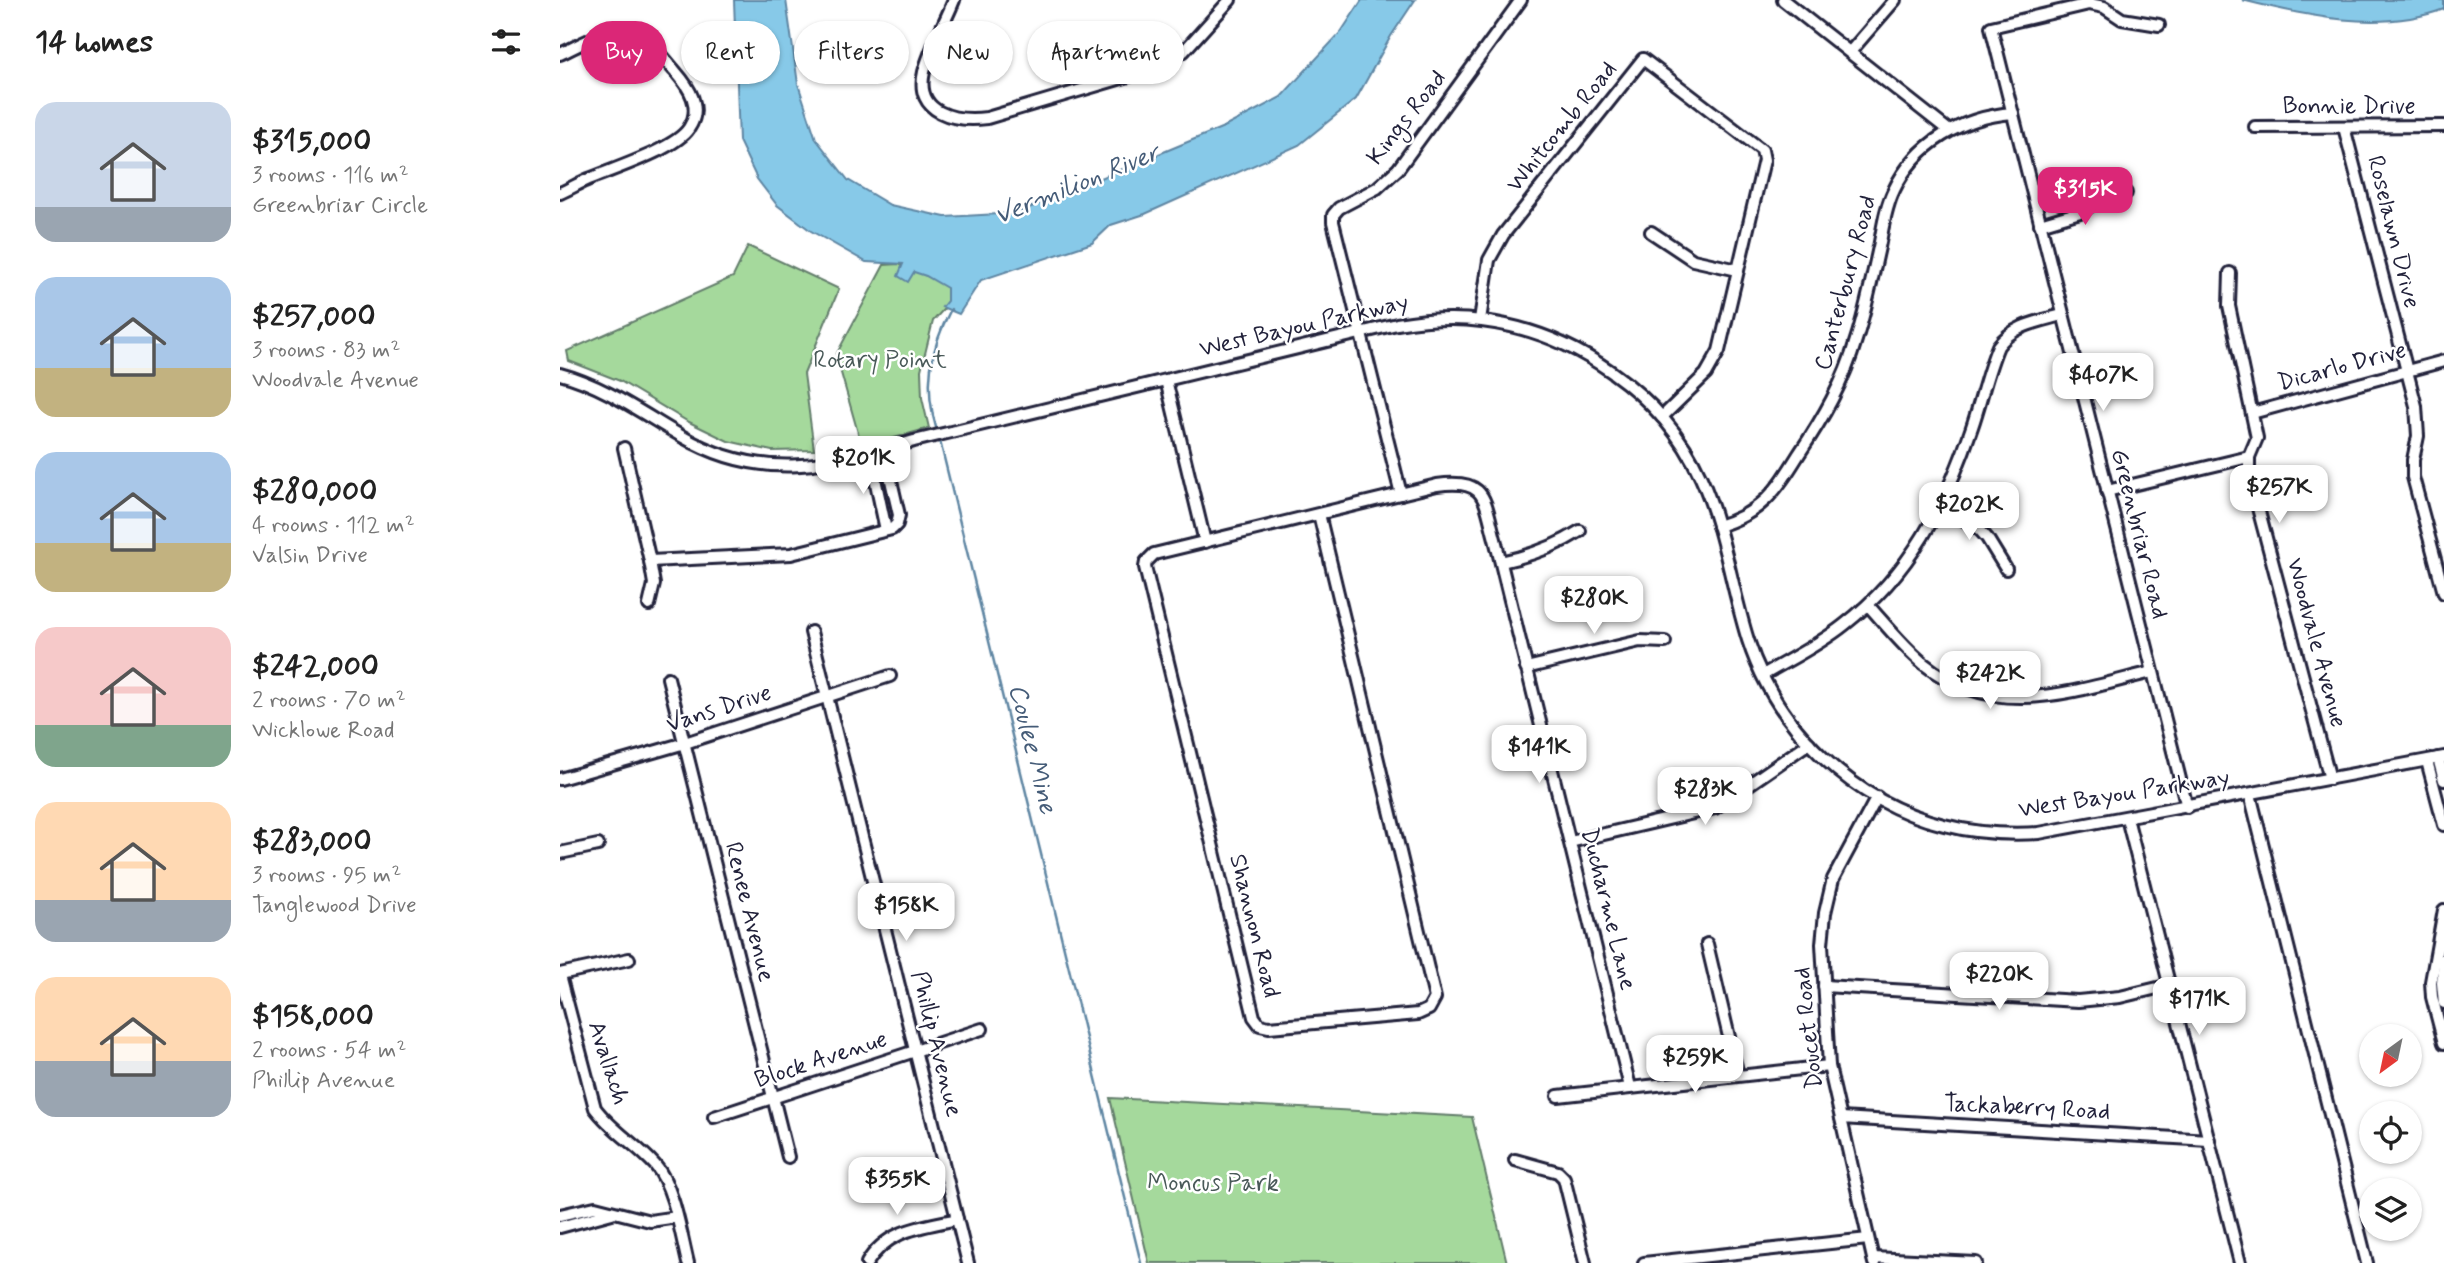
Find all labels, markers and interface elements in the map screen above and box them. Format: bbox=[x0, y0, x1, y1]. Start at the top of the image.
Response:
chip: Buy bbox=[581, 21, 667, 84]
chip: Rent bbox=[681, 21, 780, 84]
chip: Filters bbox=[794, 21, 909, 84]
chip: New bbox=[923, 21, 1013, 84]
chip: Apartment bbox=[1027, 21, 1184, 84]
text: 14 homes bbox=[35, 23, 153, 62]
icon: filters bbox=[487, 23, 525, 61]
street label: Whitcomb Road bbox=[1500, 55, 1624, 199]
street label: Kings Road bbox=[1360, 64, 1455, 173]
street label: Bonnie Drive bbox=[2282, 91, 2416, 122]
text: $315,000 bbox=[252, 122, 371, 161]
icon: home bbox=[91, 130, 175, 214]
water label: Vermilion River bbox=[990, 135, 1167, 234]
street label: Roselawn Drive bbox=[2359, 152, 2427, 312]
text: 3 rooms · 116 m² bbox=[252, 161, 409, 191]
pin: $315K bbox=[2036, 168, 2134, 227]
text: $315K bbox=[2054, 175, 2116, 205]
text: Greenbriar Circle bbox=[252, 191, 428, 221]
street label: Canterbury Road bbox=[1808, 192, 1884, 374]
street label: West Bayou Parkway bbox=[1197, 287, 1411, 365]
text: $257,000 bbox=[252, 297, 376, 336]
icon: home bbox=[91, 305, 175, 389]
street label: Dicarlo Drive bbox=[2274, 335, 2410, 399]
text: 3 rooms · 83 m² bbox=[252, 336, 400, 366]
park label: Rotary Point bbox=[813, 345, 947, 376]
pin: $407K bbox=[2054, 354, 2152, 413]
text: $407K bbox=[2068, 361, 2138, 391]
text: Woodvale Avenue bbox=[252, 366, 419, 396]
pin: $201K bbox=[814, 436, 912, 496]
text: $201K bbox=[831, 444, 895, 474]
street label: Greenbriar Road bbox=[2103, 446, 2175, 622]
pin: $257K bbox=[2230, 466, 2328, 525]
text: $280,000 bbox=[252, 472, 377, 511]
text: $257K bbox=[2246, 473, 2312, 503]
icon: home bbox=[91, 480, 175, 564]
pin: $202K bbox=[1920, 482, 2018, 542]
text: $202K bbox=[1935, 490, 2003, 520]
text: 4 rooms · 112 m² bbox=[252, 511, 415, 541]
text: Valsin Drive bbox=[252, 541, 368, 571]
street label: Woodvale Avenue bbox=[2278, 555, 2354, 731]
pin: $280K bbox=[1545, 576, 1643, 636]
text: $280K bbox=[1560, 584, 1628, 614]
text: $242,000 bbox=[252, 647, 379, 686]
pin: $242K bbox=[1941, 652, 2039, 711]
icon: home bbox=[91, 655, 175, 739]
text: $242K bbox=[1956, 659, 2024, 689]
street label: Vans Drive bbox=[662, 677, 776, 741]
water label: Coulee Mine bbox=[999, 681, 1065, 818]
text: 2 rooms · 70 m² bbox=[252, 686, 406, 716]
text: Wicklowe Road bbox=[252, 716, 395, 746]
pin: $141K bbox=[1490, 726, 1588, 785]
text: $141K bbox=[1508, 733, 1570, 763]
street label: West Bayou Parkway bbox=[2016, 762, 2232, 826]
pin: $283K bbox=[1656, 768, 1754, 827]
text: $283K bbox=[1673, 775, 1737, 805]
text: $283,000 bbox=[252, 822, 372, 861]
street label: Ducharme Lane bbox=[1573, 825, 1643, 994]
icon: home bbox=[91, 830, 175, 914]
street label: Renee Avenue bbox=[717, 839, 781, 985]
street label: Shannon Road bbox=[1221, 851, 1287, 1001]
text: 3 rooms · 95 m² bbox=[252, 861, 401, 891]
pin: $158K bbox=[857, 884, 955, 943]
text: Tanglewood Drive bbox=[252, 891, 417, 921]
text: $158K bbox=[874, 891, 938, 921]
pin: $220K bbox=[1950, 953, 2048, 1012]
text: $220K bbox=[1966, 960, 2033, 990]
street label: Doucet Road bbox=[1787, 966, 1831, 1090]
street label: Phillip Avenue bbox=[903, 968, 969, 1120]
pin: $171K bbox=[2150, 978, 2248, 1037]
text: $171K bbox=[2169, 985, 2229, 1015]
text: $158,000 bbox=[252, 997, 374, 1036]
icon: home bbox=[91, 1005, 175, 1089]
street label: Avallach bbox=[580, 1017, 636, 1109]
street label: Block Avenue bbox=[751, 1024, 891, 1096]
north arrow bbox=[2359, 1024, 2422, 1087]
map controls bbox=[2359, 1024, 2422, 1241]
text: 2 rooms · 54 m² bbox=[252, 1036, 406, 1066]
pin: $259K bbox=[1646, 1036, 1744, 1095]
text: $259K bbox=[1662, 1043, 1728, 1073]
text: Phillip Avenue bbox=[252, 1066, 395, 1096]
street label: Tackaberry Road bbox=[1943, 1088, 2111, 1128]
button: locate bbox=[2359, 1101, 2422, 1164]
pin: $355K bbox=[848, 1158, 946, 1217]
text: $355K bbox=[864, 1165, 930, 1195]
park label: Moncus Park bbox=[1147, 1168, 1279, 1199]
button: layers bbox=[2359, 1178, 2422, 1241]

